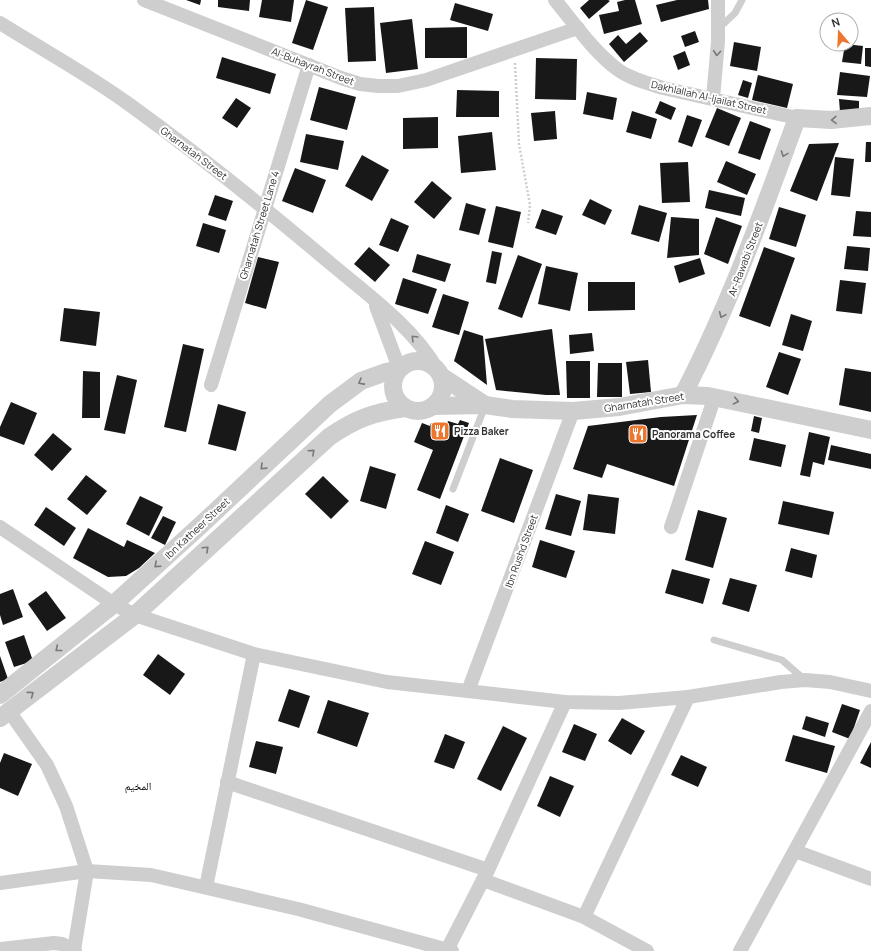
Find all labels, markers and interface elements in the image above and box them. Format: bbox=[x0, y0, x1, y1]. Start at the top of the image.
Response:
north arrow bbox=[819, 12, 859, 52]
text: N bbox=[829, 14, 842, 30]
street label: Al-Buhayrah Street bbox=[270, 44, 356, 88]
one-way arrow bbox=[712, 50, 721, 56]
street label: Dakhlallah Al-Ijailat Street bbox=[650, 77, 768, 117]
one-way arrow bbox=[831, 116, 837, 124]
street label: Gharnatah Street bbox=[158, 123, 230, 183]
one-way arrow bbox=[780, 151, 788, 158]
street label: Gharnatah Street Lane 4 bbox=[236, 169, 282, 281]
street label: Ar-Rawabi Street bbox=[724, 220, 766, 298]
one-way arrow bbox=[719, 310, 727, 318]
one-way arrow bbox=[411, 335, 419, 343]
one-way arrow bbox=[358, 377, 365, 384]
street label: Gharnatah Street bbox=[603, 389, 685, 415]
one-way arrow bbox=[733, 396, 739, 404]
restaurant icon: Pizza Baker bbox=[429, 420, 451, 442]
restaurant icon: Panorama Coffee bbox=[627, 423, 649, 445]
place label: Pizza Baker bbox=[454, 424, 509, 438]
place label: Panorama Coffee bbox=[652, 427, 735, 441]
one-way arrow bbox=[308, 449, 315, 456]
one-way arrow bbox=[260, 462, 268, 470]
street label: Ibn Katheer Street bbox=[161, 494, 233, 562]
street label: Ibn Rushd Street bbox=[501, 512, 541, 590]
one-way arrow bbox=[201, 546, 209, 554]
one-way arrow bbox=[155, 560, 162, 567]
one-way arrow bbox=[56, 644, 63, 651]
one-way arrow bbox=[27, 692, 34, 699]
district label: المخيم bbox=[125, 778, 151, 794]

